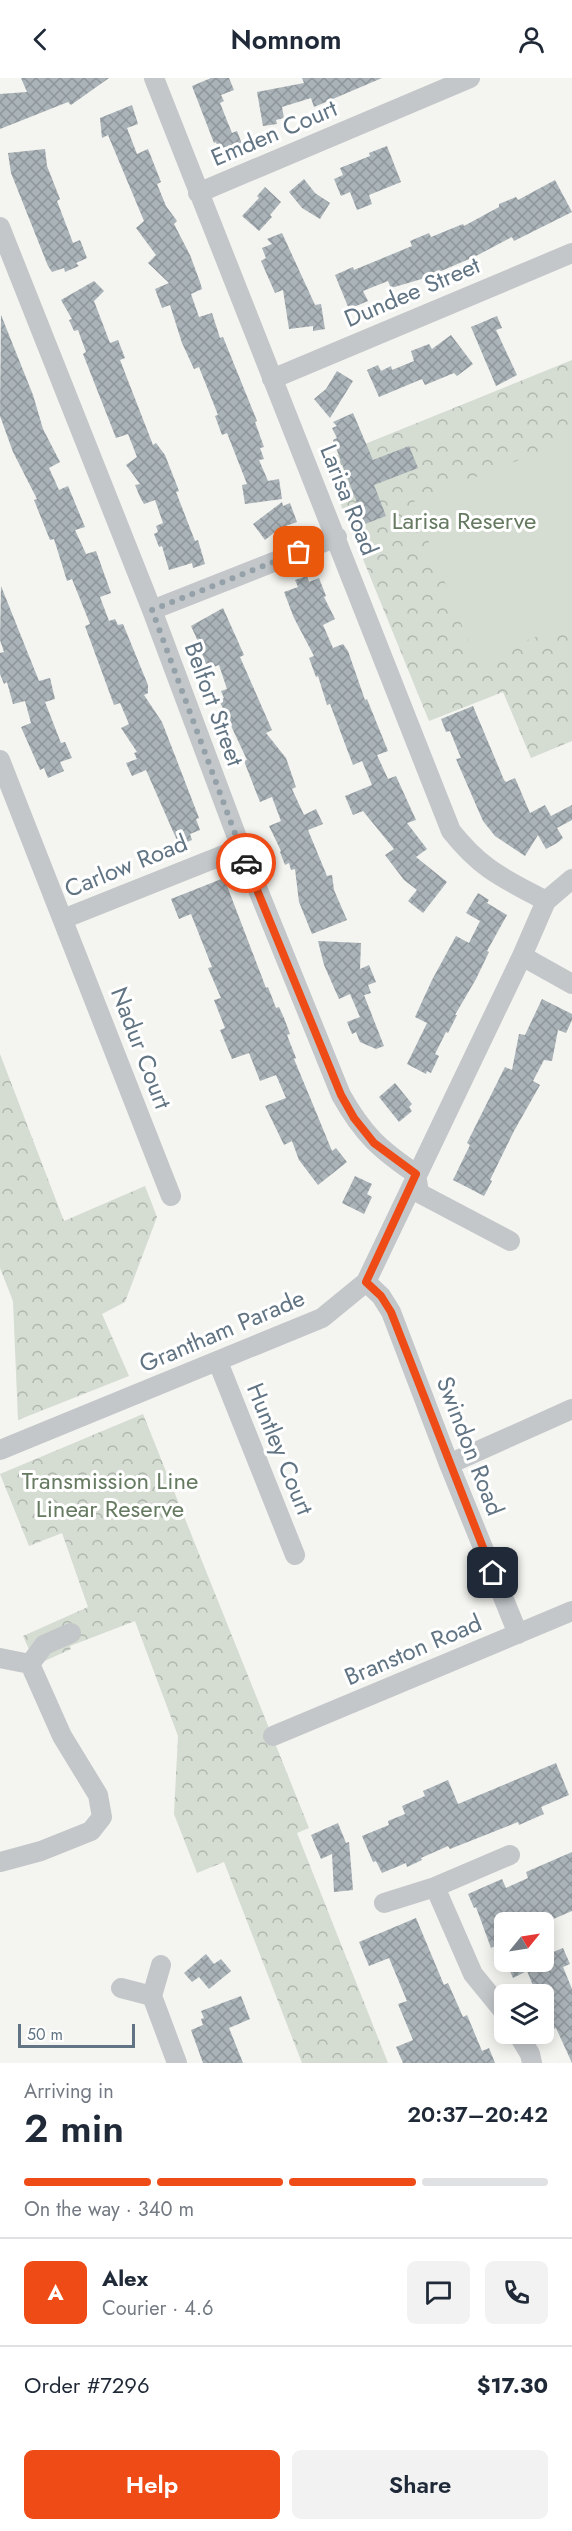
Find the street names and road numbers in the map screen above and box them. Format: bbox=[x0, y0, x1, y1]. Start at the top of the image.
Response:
street label: Emden Court bbox=[205, 90, 342, 175]
street label: Dundee Street bbox=[339, 247, 485, 336]
street label: Larisa Road bbox=[311, 439, 388, 561]
street label: Belfort Street bbox=[176, 637, 253, 771]
street label: Carlow Road bbox=[59, 825, 193, 906]
street label: Nadur Court bbox=[102, 982, 181, 1114]
street label: Grantham Parade bbox=[134, 1280, 310, 1381]
street label: Swindon Road bbox=[428, 1371, 513, 1521]
street label: Huntley Court bbox=[238, 1378, 323, 1520]
street label: Branston Road bbox=[339, 1605, 487, 1694]

